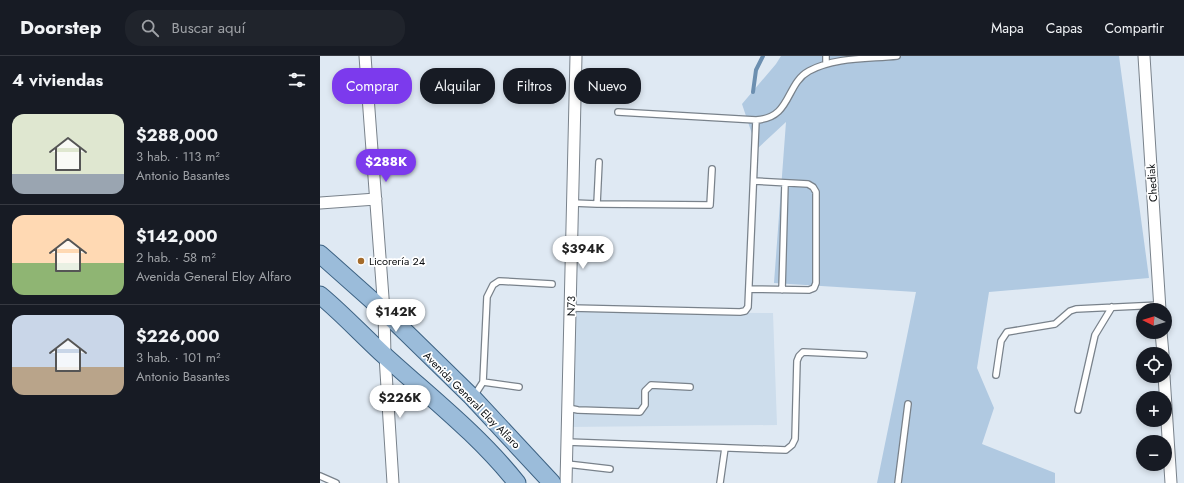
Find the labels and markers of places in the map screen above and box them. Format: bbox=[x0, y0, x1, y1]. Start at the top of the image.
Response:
pin: $288K bbox=[358, 149, 414, 183]
pin: $394K bbox=[555, 236, 611, 270]
place label: Licorería 24 bbox=[369, 253, 426, 269]
marker: Licorería 24 bbox=[356, 256, 366, 266]
pin: $142K bbox=[368, 299, 424, 333]
pin: $226K bbox=[372, 385, 428, 419]

